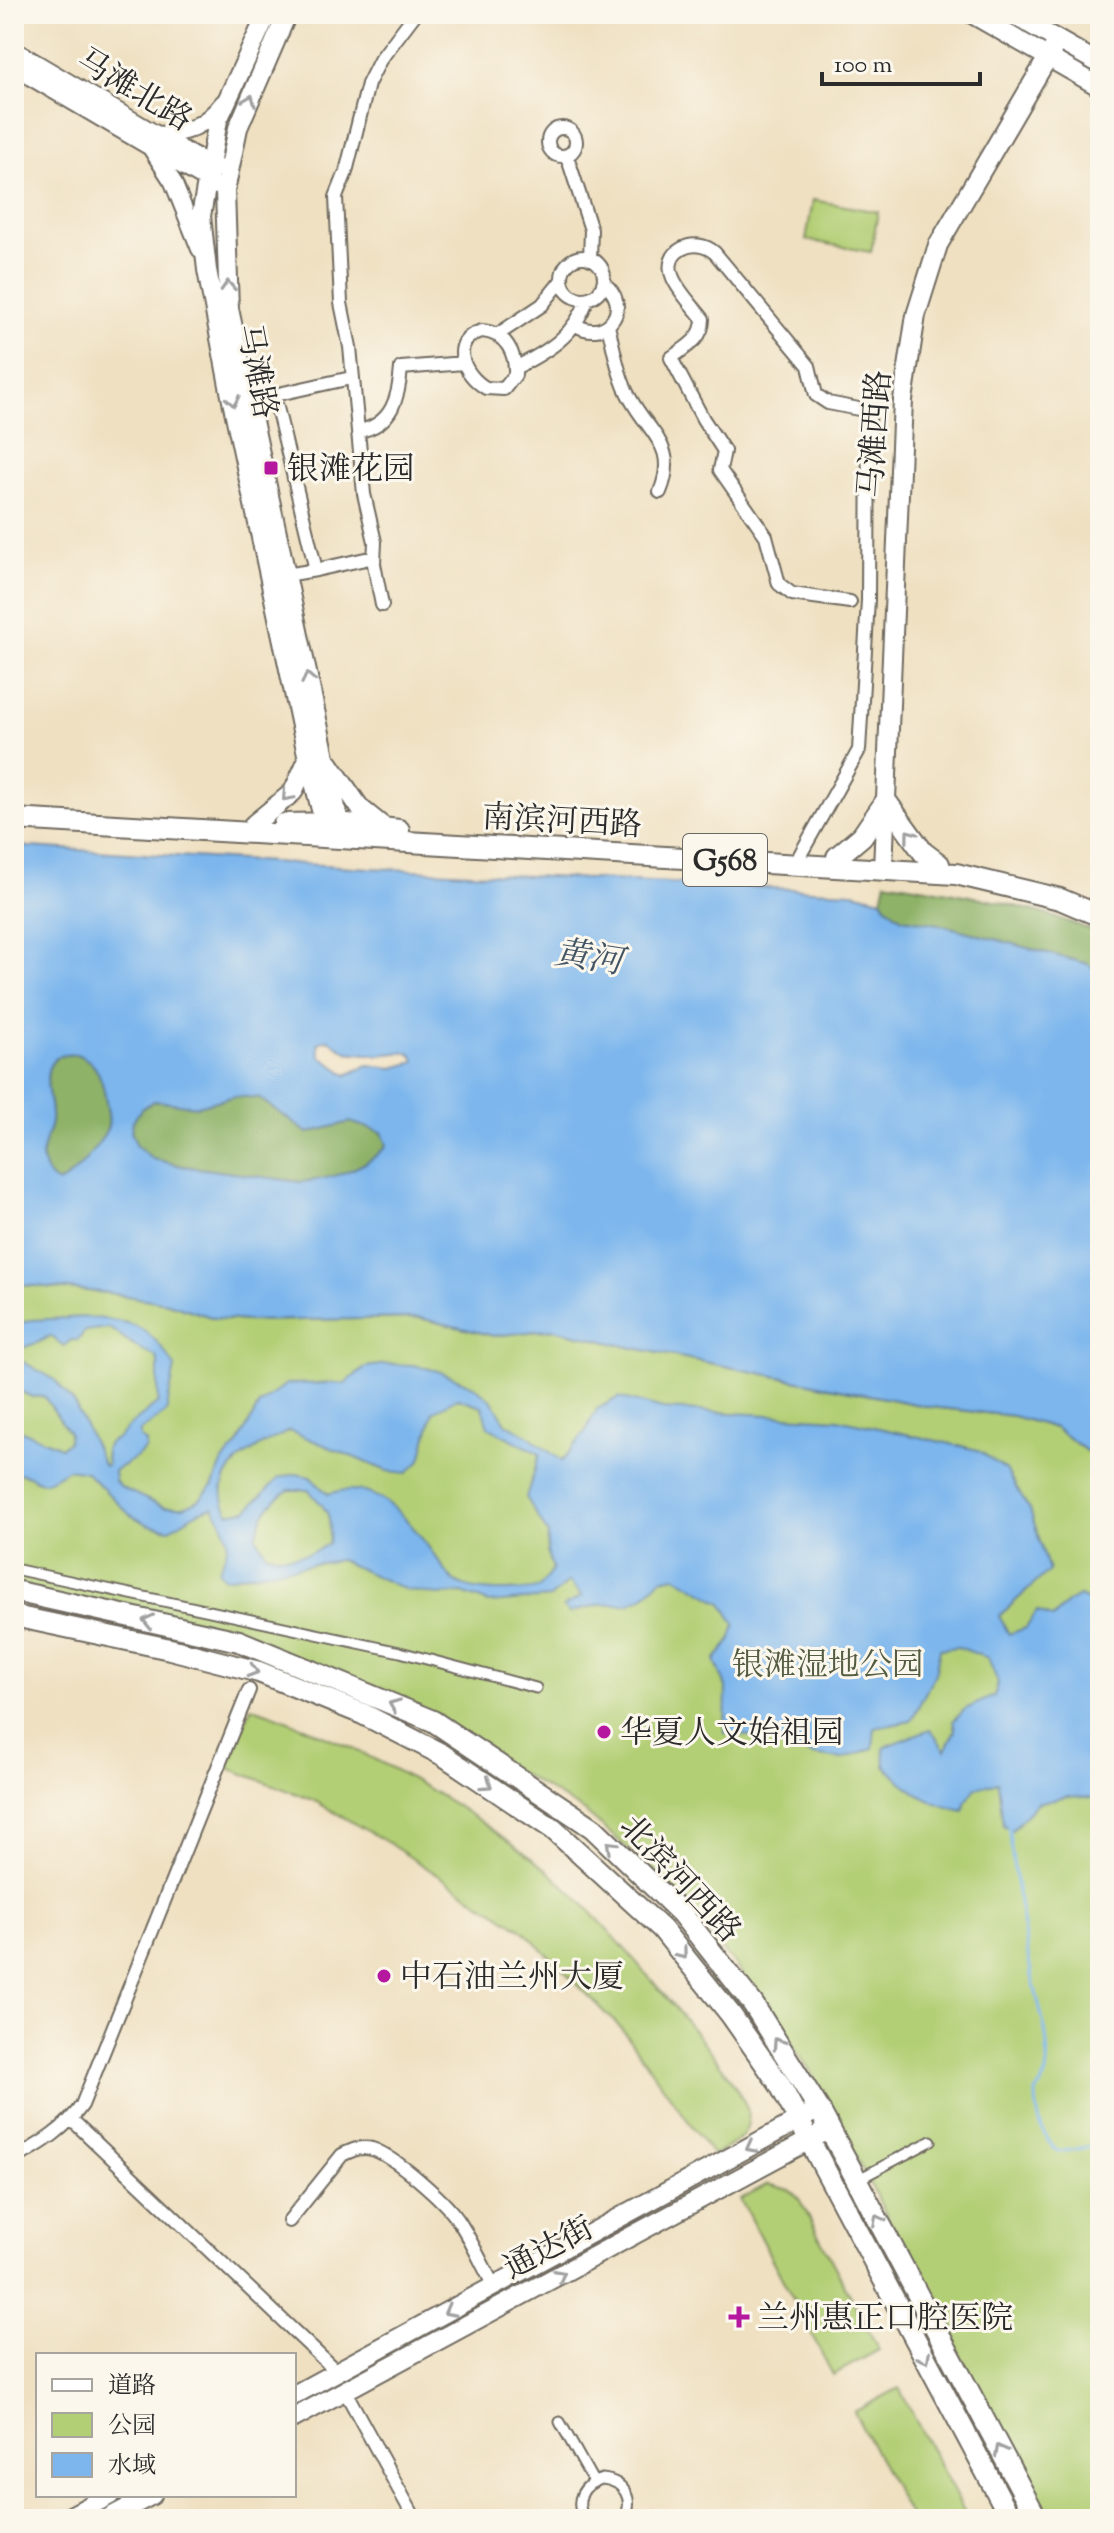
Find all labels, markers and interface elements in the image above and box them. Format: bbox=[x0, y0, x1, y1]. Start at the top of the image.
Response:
scale bar bbox=[822, 36, 980, 86]
street label: 马滩北路 bbox=[67, 39, 200, 144]
text: 100 m bbox=[834, 49, 892, 83]
one-way arrow bbox=[240, 94, 257, 108]
one-way arrow bbox=[220, 279, 237, 292]
street label: 马滩路 bbox=[223, 320, 287, 423]
street label: 马滩西路 bbox=[850, 369, 904, 500]
one-way arrow bbox=[223, 395, 240, 408]
place label: 银滩花园 bbox=[287, 448, 415, 494]
marker: 银滩花园 bbox=[262, 459, 280, 477]
one-way arrow bbox=[300, 671, 317, 684]
one-way arrow bbox=[281, 787, 296, 801]
street label: 南滨河西路 bbox=[481, 796, 643, 850]
one-way arrow bbox=[905, 829, 920, 844]
road number: G568 bbox=[683, 834, 767, 886]
water label: 黄河 bbox=[551, 930, 632, 990]
one-way arrow bbox=[142, 1613, 156, 1630]
park label: 银滩湿地公园 bbox=[732, 1644, 924, 1690]
one-way arrow bbox=[246, 1662, 260, 1678]
one-way arrow bbox=[388, 1698, 402, 1714]
place label: 华夏人文始祖园 bbox=[620, 1712, 844, 1758]
marker: 华夏人文始祖园 bbox=[595, 1723, 613, 1741]
one-way arrow bbox=[478, 1774, 492, 1789]
street label: 北滨河西路 bbox=[607, 1806, 750, 1954]
one-way arrow bbox=[606, 1840, 620, 1855]
one-way arrow bbox=[672, 1945, 687, 1959]
place label: 中石油兰州大厦 bbox=[400, 1956, 624, 2002]
marker: 中石油兰州大厦 bbox=[375, 1967, 393, 1985]
one-way arrow bbox=[773, 2037, 788, 2052]
one-way arrow bbox=[745, 2137, 760, 2153]
street label: 通达街 bbox=[496, 2207, 603, 2292]
one-way arrow bbox=[873, 2214, 888, 2229]
one-way arrow bbox=[551, 2269, 565, 2285]
place label: 兰州惠正口腔医院 bbox=[757, 2297, 1013, 2343]
one-way arrow bbox=[443, 2301, 457, 2317]
marker: 兰州惠正口腔医院 bbox=[728, 2306, 750, 2328]
one-way arrow bbox=[915, 2349, 930, 2364]
legend bbox=[36, 2353, 296, 2497]
text: 道路 bbox=[108, 2370, 156, 2404]
text: 公园 bbox=[108, 2410, 156, 2444]
one-way arrow bbox=[995, 2444, 1010, 2458]
text: 水域 bbox=[108, 2450, 156, 2484]

